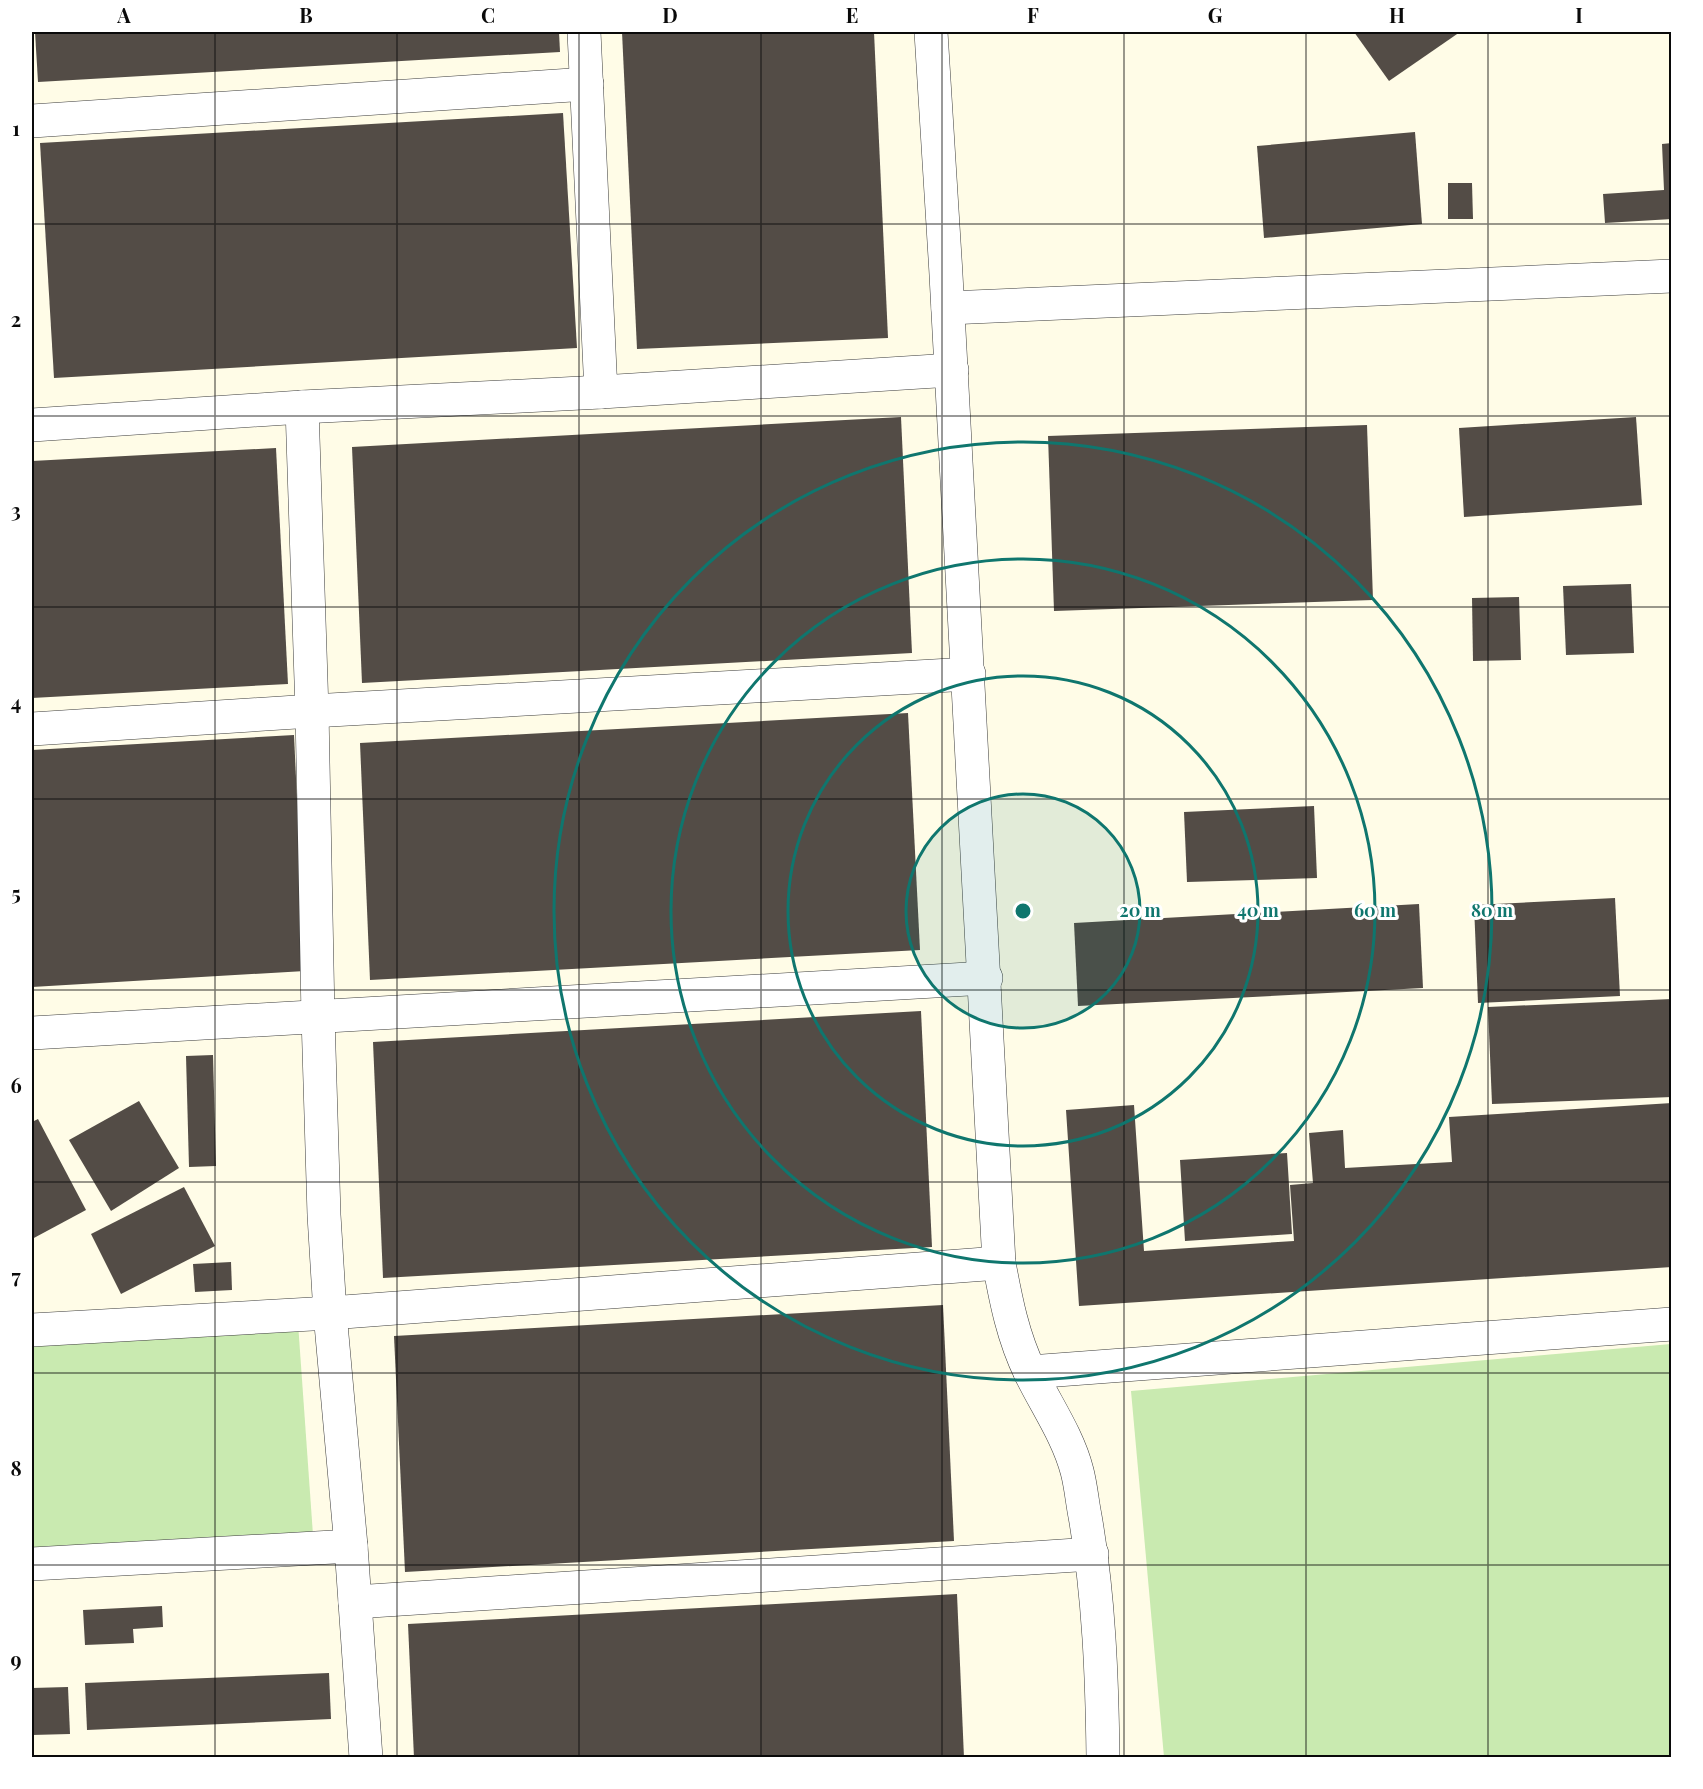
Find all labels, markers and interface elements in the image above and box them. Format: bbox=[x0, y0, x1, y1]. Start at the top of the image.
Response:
text: A bbox=[116, 1, 131, 28]
text: B bbox=[299, 1, 313, 28]
text: C bbox=[481, 1, 495, 28]
text: D bbox=[662, 1, 678, 28]
text: E bbox=[846, 1, 858, 28]
text: F bbox=[1027, 1, 1039, 28]
text: G bbox=[1208, 1, 1223, 28]
text: H bbox=[1389, 1, 1405, 28]
text: I bbox=[1575, 1, 1583, 28]
text: 1 bbox=[12, 114, 20, 141]
text: 2 bbox=[11, 305, 21, 332]
text: 3 bbox=[11, 496, 21, 523]
text: 4 bbox=[11, 688, 21, 715]
text: 5 bbox=[11, 879, 21, 906]
text: 20 m bbox=[1119, 898, 1161, 922]
text: 40 m bbox=[1237, 898, 1280, 922]
text: 60 m bbox=[1354, 898, 1397, 922]
text: 80 m bbox=[1471, 898, 1514, 922]
centre of rings bbox=[1013, 901, 1033, 921]
text: 6 bbox=[10, 1071, 22, 1098]
text: 7 bbox=[11, 1262, 21, 1289]
text: 8 bbox=[10, 1454, 22, 1481]
text: 9 bbox=[10, 1645, 22, 1672]

